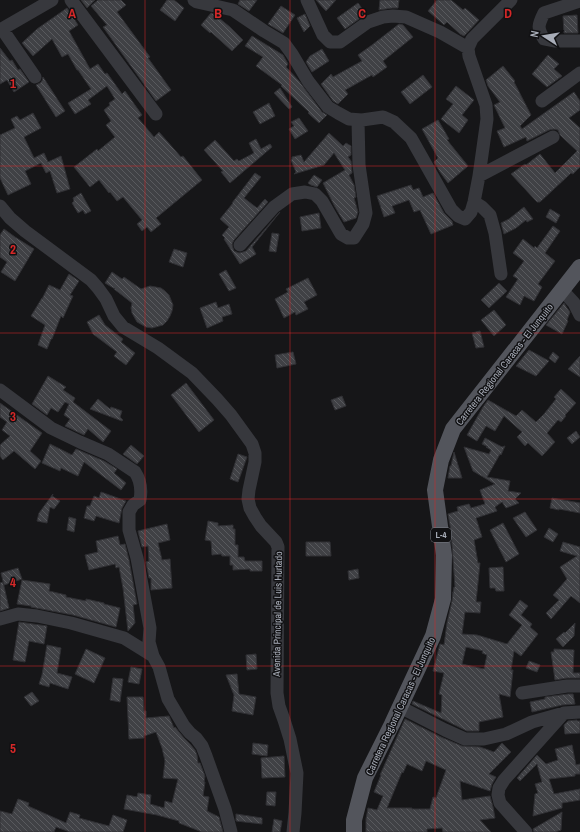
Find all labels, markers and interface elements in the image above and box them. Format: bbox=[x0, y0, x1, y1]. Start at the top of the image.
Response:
text: A bbox=[68, 5, 76, 22]
text: B bbox=[214, 5, 222, 22]
text: C bbox=[358, 5, 366, 22]
text: D bbox=[504, 5, 512, 22]
north arrow bbox=[524, 16, 564, 56]
text: N bbox=[527, 29, 542, 39]
text: 1 bbox=[10, 75, 16, 92]
text: 2 bbox=[10, 241, 16, 258]
street label: Carretera Regional Caracas - El Junquito bbox=[453, 301, 556, 428]
text: 3 bbox=[10, 408, 16, 425]
road number: L-4 bbox=[431, 528, 451, 542]
street label: Avenida Principal de Luis Hurtado bbox=[270, 551, 285, 678]
text: 4 bbox=[10, 574, 16, 591]
street label: Carretera Regional Caracas - El Junquito bbox=[363, 635, 438, 777]
text: 5 bbox=[10, 740, 16, 757]

